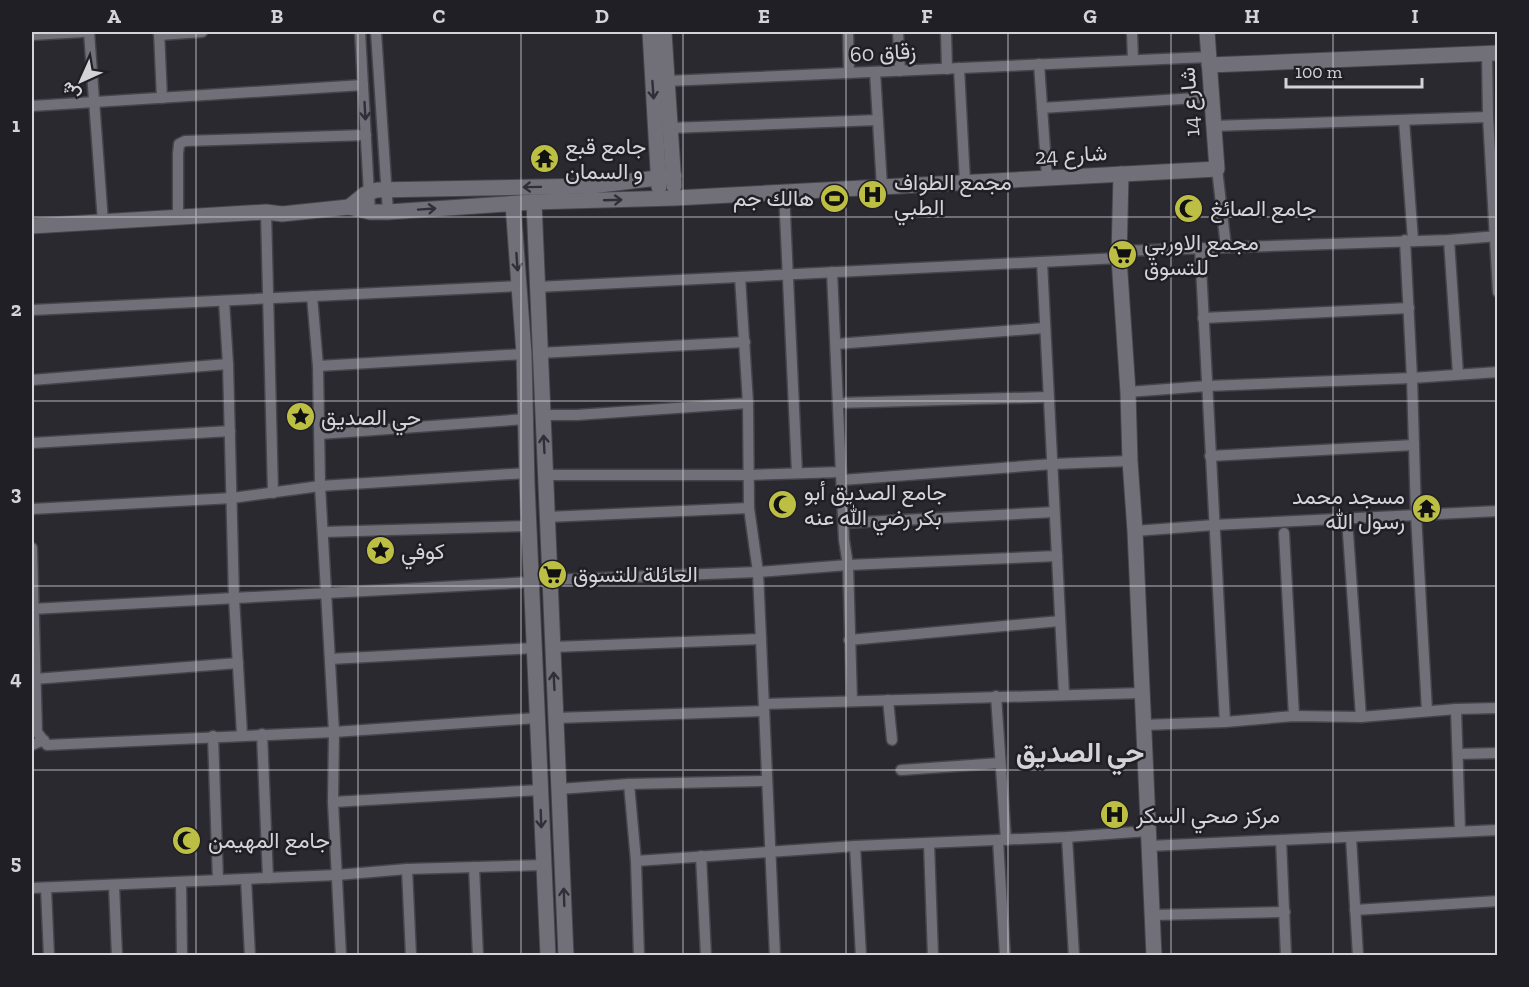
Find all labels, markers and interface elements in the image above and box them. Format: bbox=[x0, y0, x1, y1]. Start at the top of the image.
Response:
text: A bbox=[107, 4, 121, 28]
text: B bbox=[271, 4, 283, 28]
text: C bbox=[433, 4, 446, 28]
text: D bbox=[595, 4, 609, 28]
text: E bbox=[758, 4, 770, 28]
text: F bbox=[921, 4, 933, 28]
text: G bbox=[1083, 4, 1097, 28]
text: H bbox=[1244, 4, 1260, 28]
text: I bbox=[1411, 4, 1419, 28]
street label: زقاق 60 bbox=[849, 37, 917, 68]
north arrow bbox=[51, 51, 111, 111]
scale bar bbox=[1286, 51, 1422, 89]
text: 100 m bbox=[1295, 61, 1343, 83]
street label: شارع 14 bbox=[1174, 66, 1206, 138]
text: ش bbox=[57, 78, 84, 105]
one-way arrow bbox=[647, 79, 658, 99]
one-way arrow bbox=[359, 100, 370, 120]
text: 1 bbox=[12, 113, 20, 137]
place label: جامع قبع و السمان bbox=[565, 133, 646, 185]
street label: شارع 24 bbox=[1034, 139, 1108, 171]
temple icon: جامع قبع و السمان bbox=[528, 143, 560, 175]
place label: مجمع الطواف الطبي bbox=[894, 169, 1012, 226]
hospital icon: مجمع الطواف الطبي bbox=[857, 179, 889, 211]
one-way arrow bbox=[522, 181, 542, 192]
sports icon: هالك جم bbox=[819, 182, 851, 214]
place label: هالك جم bbox=[733, 185, 814, 213]
mosque icon: جامع الصائغ bbox=[1173, 192, 1205, 224]
one-way arrow bbox=[602, 194, 622, 206]
place label: جامع الصائغ bbox=[1210, 195, 1317, 223]
one-way arrow bbox=[417, 204, 437, 215]
place label: مجمع الاوربي للتسوق bbox=[1144, 229, 1259, 281]
supermarket icon: مجمع الاوربي للتسوق bbox=[1107, 239, 1139, 271]
one-way arrow bbox=[511, 252, 522, 272]
text: 2 bbox=[11, 297, 22, 321]
place icon: حي الصديق bbox=[284, 401, 316, 433]
place label: حي الصديق bbox=[321, 404, 421, 436]
one-way arrow bbox=[538, 435, 549, 455]
place label: جامع الصديق أبو بكر رضي الله عنه bbox=[804, 479, 947, 536]
text: 3 bbox=[11, 481, 22, 505]
place label: مسجد محمد رسول الله bbox=[1292, 483, 1405, 535]
mosque icon: جامع الصديق أبو بكر رضي الله عنه bbox=[767, 489, 799, 521]
temple icon: مسجد محمد رسول الله bbox=[1410, 493, 1442, 525]
place icon: كوفي bbox=[364, 535, 396, 567]
place label: كوفي bbox=[401, 538, 445, 570]
supermarket icon: العائلة للتسوق bbox=[536, 558, 568, 590]
place label: العائلة للتسوق bbox=[573, 561, 698, 588]
text: 4 bbox=[10, 666, 22, 690]
one-way arrow bbox=[549, 672, 560, 692]
district label: حي الصديق bbox=[1016, 736, 1144, 776]
hospital icon: مركز صحي السكر bbox=[1099, 799, 1131, 831]
place label: مركز صحي السكر bbox=[1135, 802, 1280, 834]
one-way arrow bbox=[536, 808, 547, 828]
mosque icon: جامع المهيمن bbox=[171, 824, 203, 856]
place label: جامع المهيمن bbox=[208, 827, 330, 855]
text: 5 bbox=[11, 850, 21, 874]
one-way arrow bbox=[558, 888, 569, 908]

